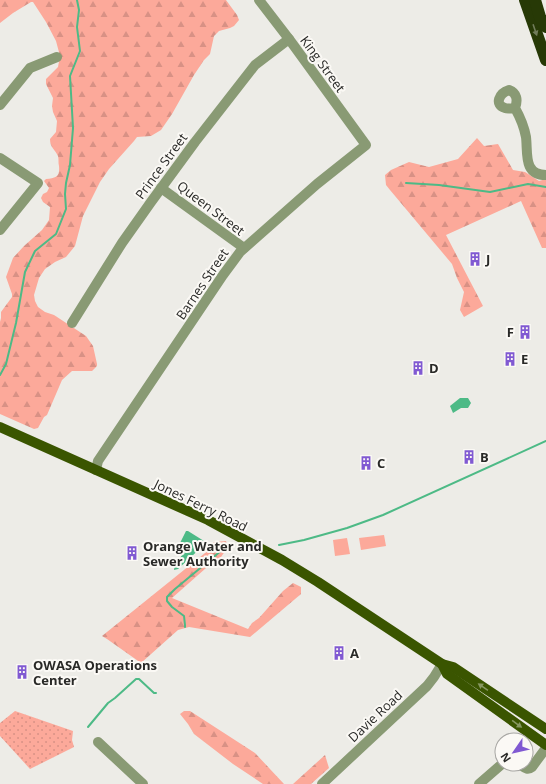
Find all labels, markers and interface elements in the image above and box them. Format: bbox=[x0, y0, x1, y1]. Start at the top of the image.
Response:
one-way arrow bbox=[532, 24, 538, 36]
street label: King Street bbox=[296, 32, 350, 96]
street label: Prince Street bbox=[131, 129, 191, 203]
street label: Queen Street bbox=[174, 177, 249, 240]
street label: Barnes Street bbox=[172, 245, 233, 323]
place label: J bbox=[485, 250, 490, 268]
building icon: J bbox=[467, 251, 483, 267]
place label: F bbox=[507, 323, 514, 341]
building icon: F bbox=[517, 324, 533, 340]
place label: E bbox=[521, 350, 528, 368]
building icon: E bbox=[502, 351, 518, 367]
place label: D bbox=[429, 359, 439, 377]
building icon: D bbox=[410, 360, 426, 376]
place label: B bbox=[480, 448, 489, 466]
building icon: B bbox=[461, 449, 477, 465]
place label: C bbox=[377, 454, 385, 472]
building icon: C bbox=[358, 455, 374, 471]
street label: Jones Ferry Road bbox=[150, 474, 251, 535]
place label: Orange Water and Sewer Authority bbox=[143, 537, 262, 570]
building icon: Orange Water and Sewer Authority bbox=[124, 545, 140, 561]
place label: A bbox=[350, 644, 359, 662]
building icon: A bbox=[331, 645, 347, 661]
place label: OWASA Operations Center bbox=[33, 656, 157, 689]
building icon: OWASA Operations Center bbox=[14, 664, 30, 680]
one-way arrow bbox=[477, 683, 489, 690]
street label: Davie Road bbox=[344, 686, 406, 746]
one-way arrow bbox=[512, 720, 523, 728]
north arrow bbox=[494, 732, 534, 772]
text: N bbox=[497, 750, 514, 766]

